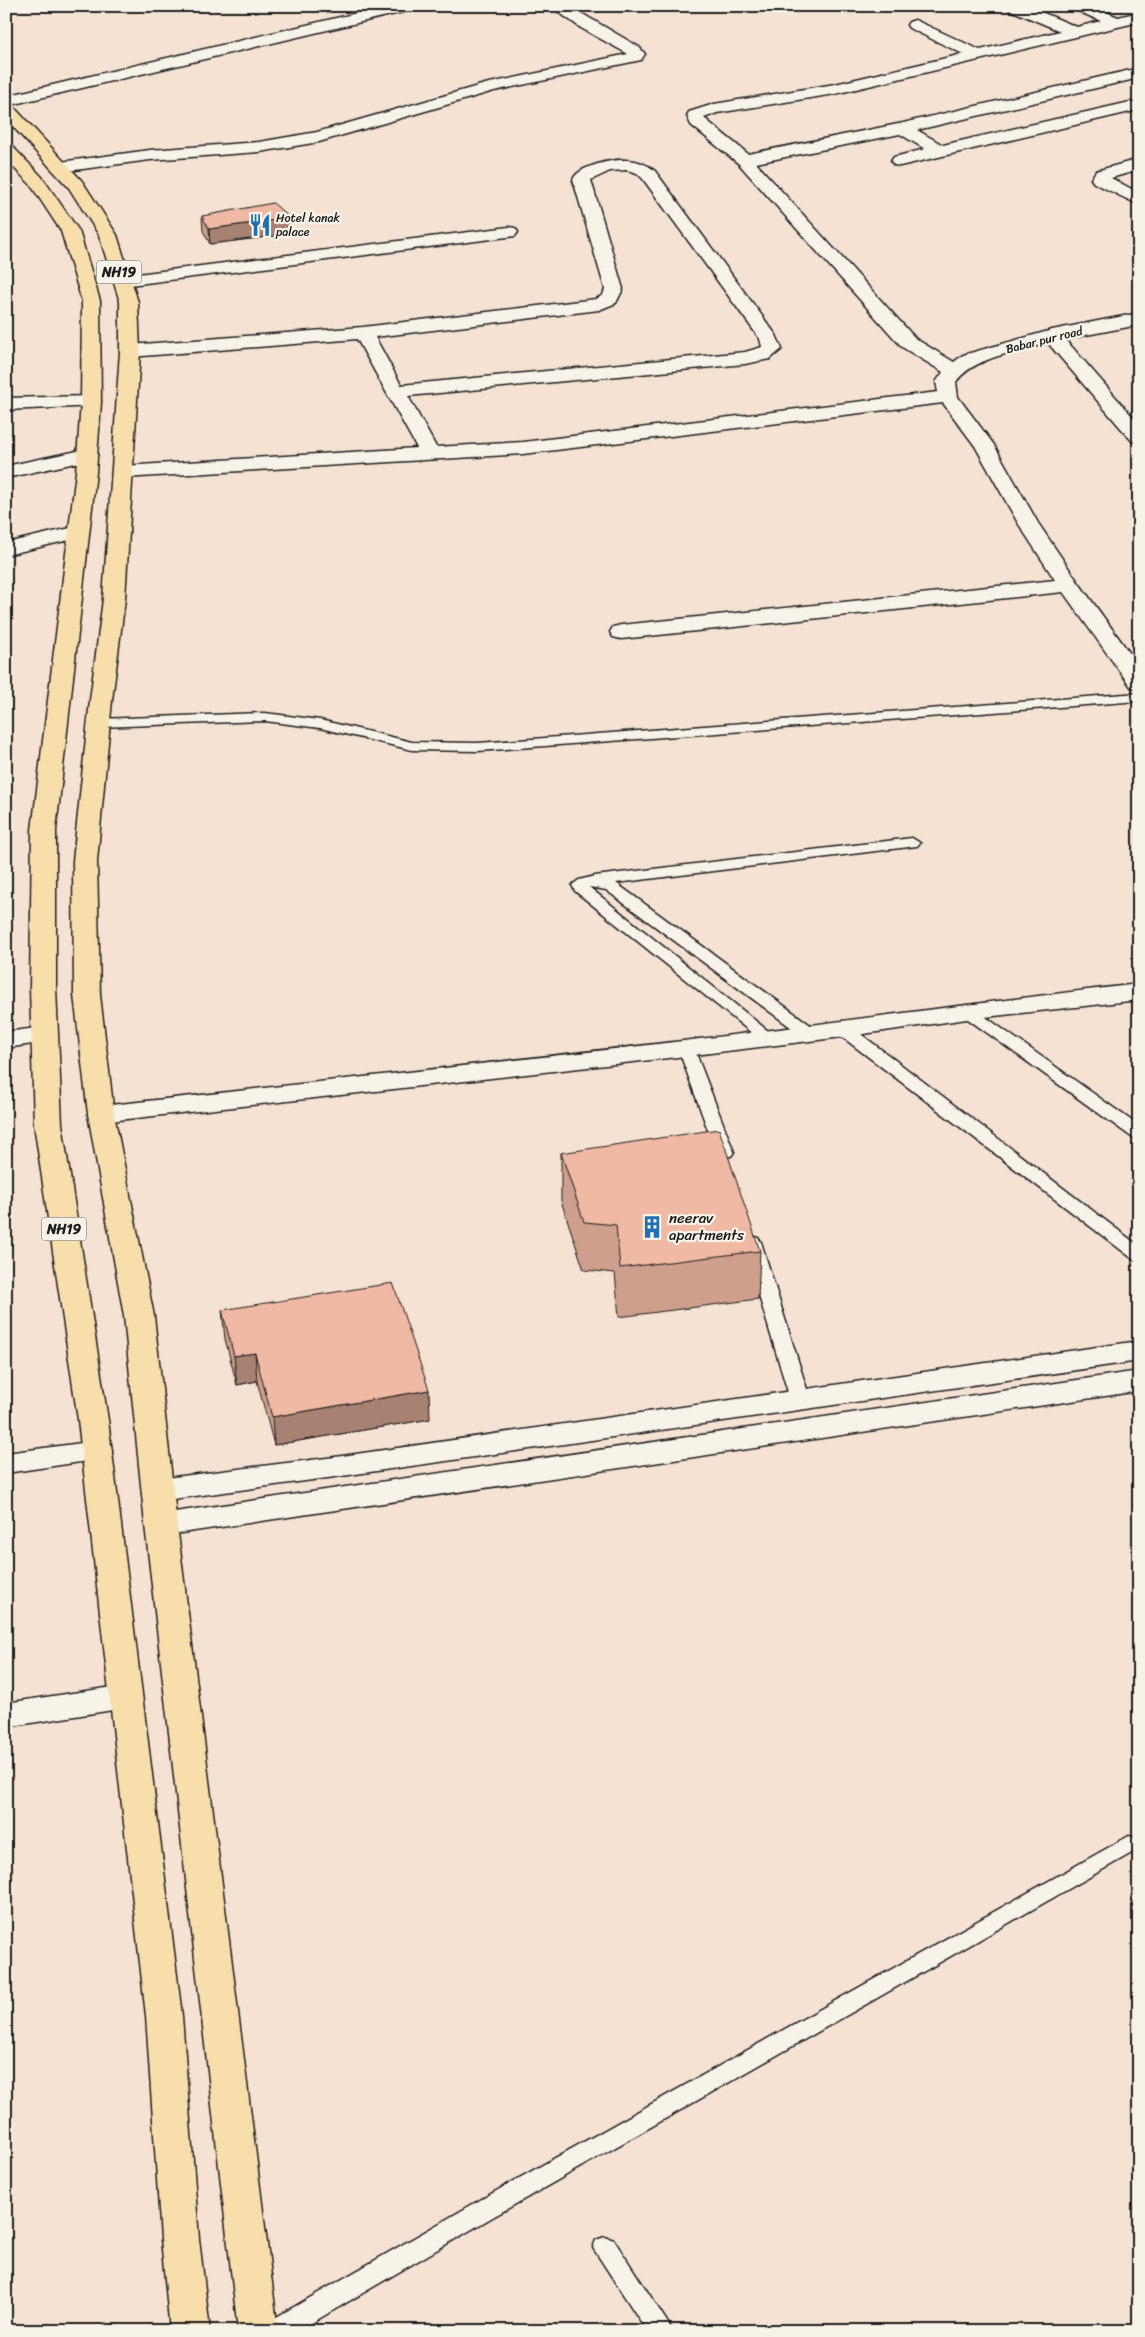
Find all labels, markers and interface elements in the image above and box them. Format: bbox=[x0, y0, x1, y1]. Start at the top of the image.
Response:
place label: Hotel kanak palace bbox=[275, 207, 340, 243]
restaurant icon: Hotel kanak palace bbox=[247, 212, 273, 238]
road number: NH19 bbox=[96, 260, 142, 284]
street label: Babar pur road bbox=[1003, 320, 1085, 360]
place label: neerav apartments bbox=[669, 1205, 744, 1248]
building icon: neerav apartments bbox=[639, 1214, 665, 1240]
road number: NH19 bbox=[42, 1218, 86, 1240]

